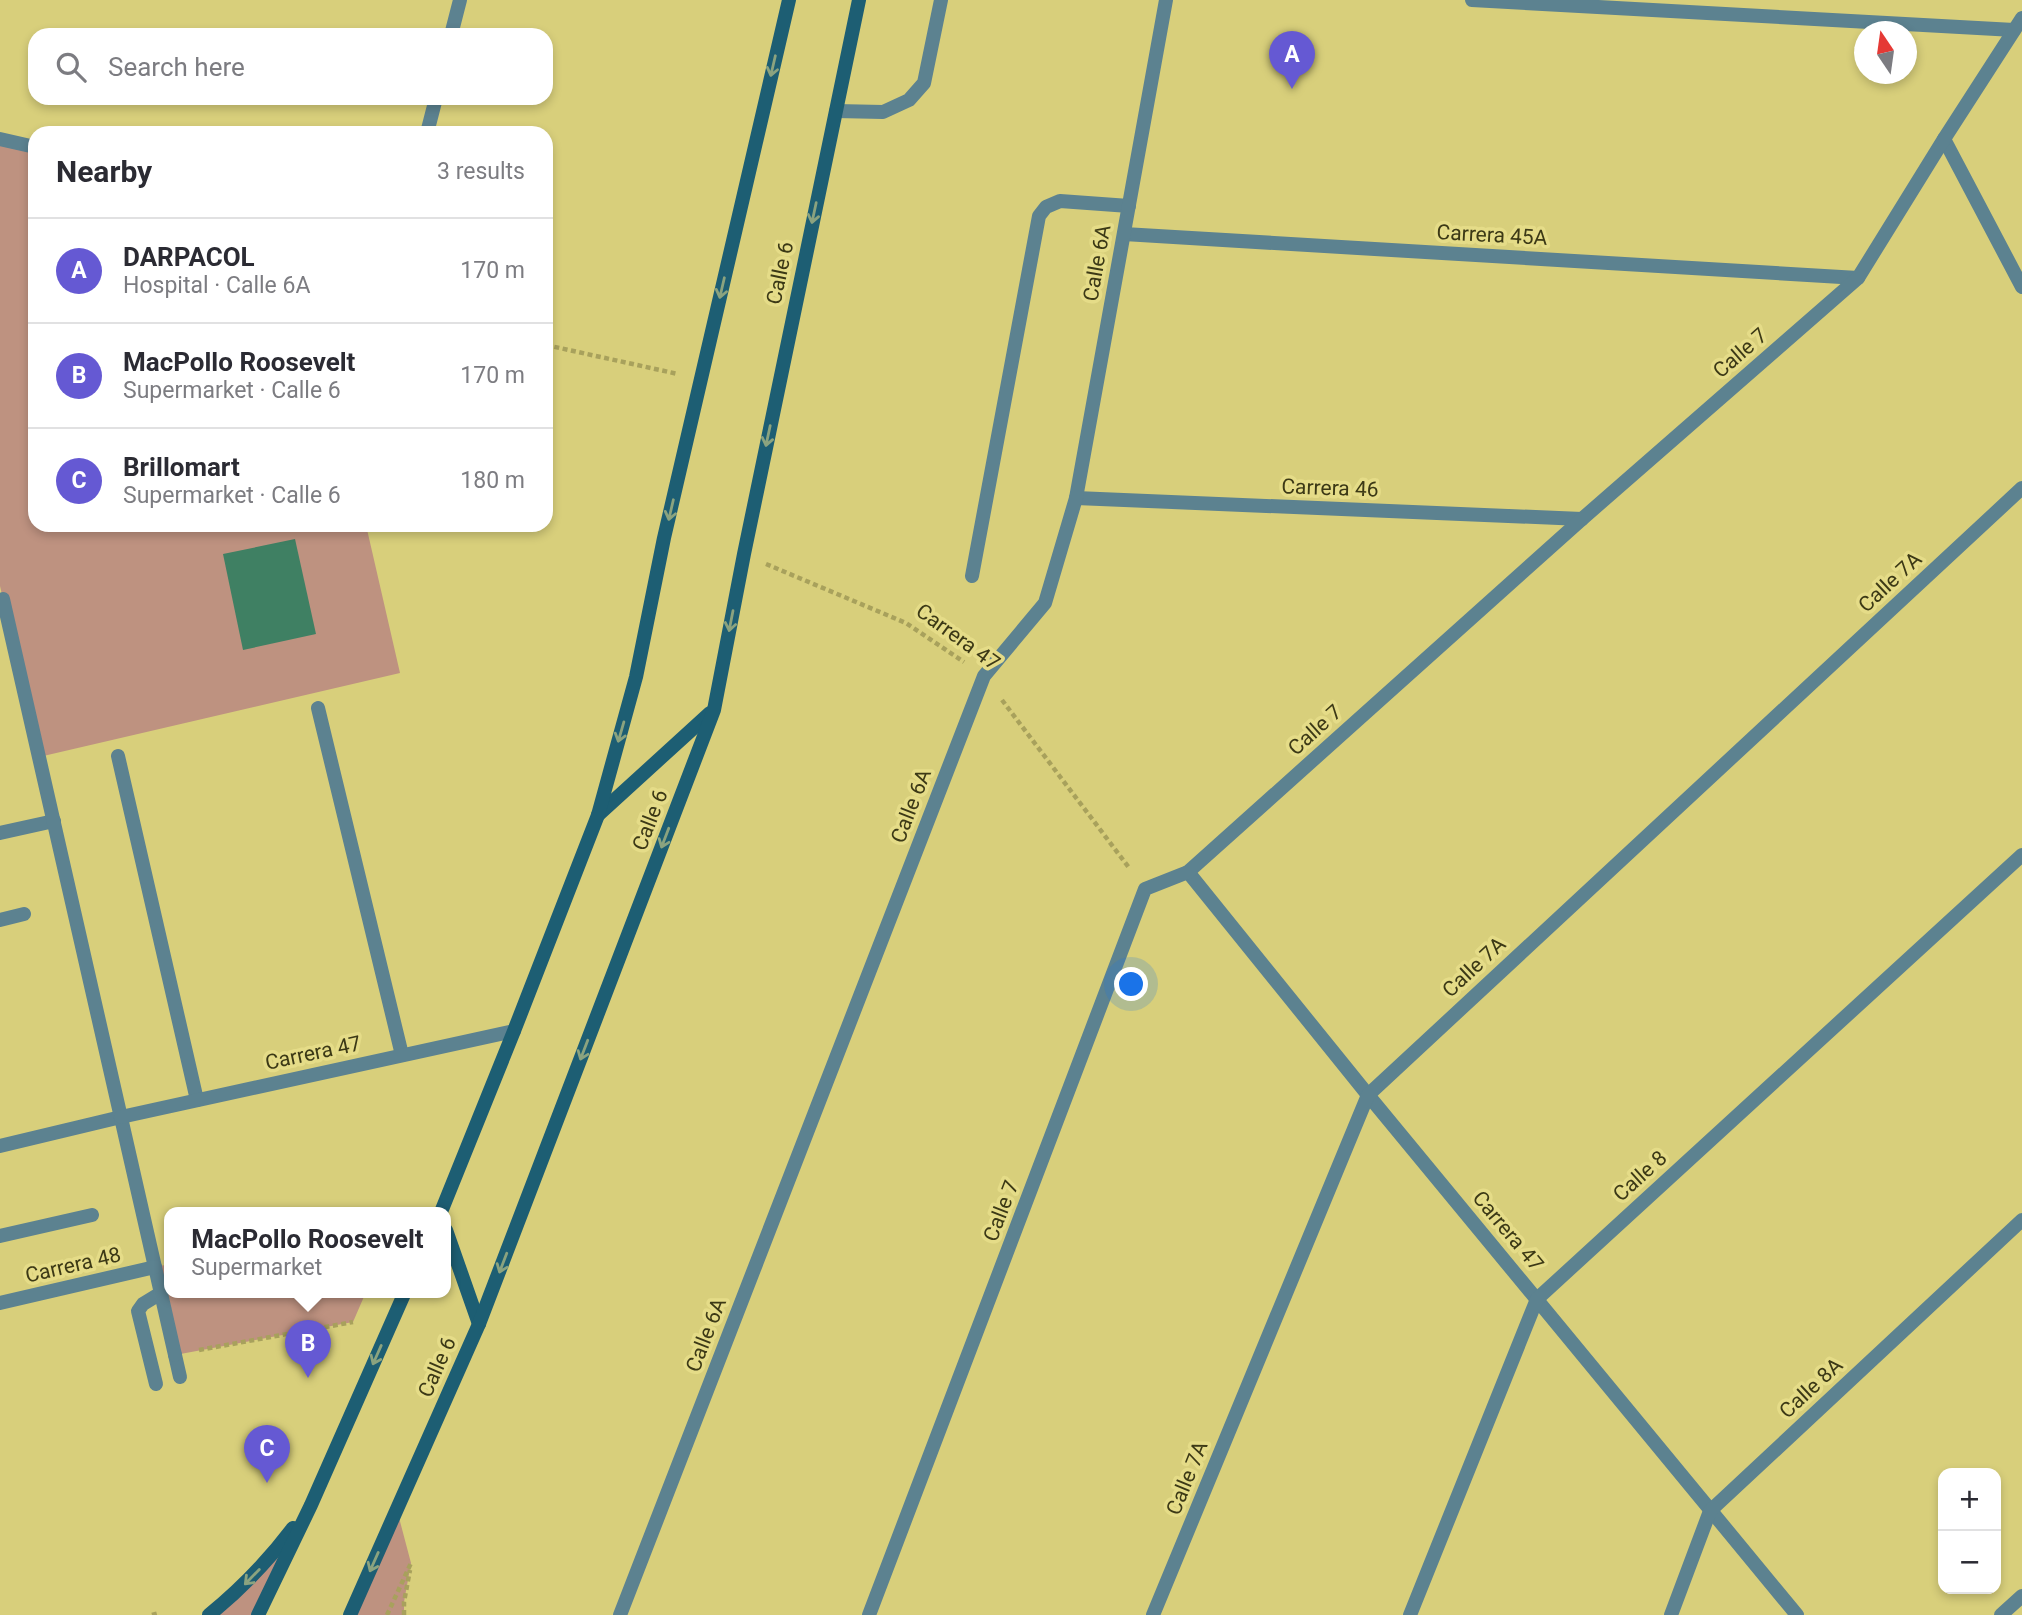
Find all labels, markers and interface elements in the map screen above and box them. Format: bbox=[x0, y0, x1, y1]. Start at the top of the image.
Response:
north arrow bbox=[1854, 21, 1917, 84]
search box bbox=[28, 28, 553, 105]
pin: A bbox=[1269, 31, 1315, 89]
icon: search bbox=[52, 48, 90, 86]
text: Search here bbox=[108, 52, 245, 82]
one-way arrow bbox=[766, 55, 779, 77]
text: Nearby bbox=[56, 154, 152, 189]
text: 3 results bbox=[437, 158, 525, 185]
one-way arrow bbox=[807, 201, 821, 224]
street label: Carrera 45A bbox=[1436, 220, 1548, 250]
street label: Calle 6A bbox=[1078, 223, 1116, 303]
street label: Calle 6 bbox=[762, 239, 798, 307]
text: DARPACOL bbox=[123, 242, 255, 272]
text: A bbox=[71, 257, 87, 284]
text: 170 m bbox=[460, 257, 525, 284]
text: Hospital · Calle 6A bbox=[123, 272, 310, 299]
one-way arrow bbox=[715, 276, 728, 299]
street label: Calle 7 bbox=[1708, 323, 1772, 383]
text: MacPollo Roosevelt bbox=[123, 347, 355, 377]
text: B bbox=[72, 362, 86, 389]
text: 170 m bbox=[460, 362, 525, 389]
text: Supermarket · Calle 6 bbox=[123, 377, 341, 404]
one-way arrow bbox=[761, 424, 775, 447]
text: Brillomart bbox=[123, 452, 240, 482]
text: C bbox=[71, 467, 87, 494]
text: 180 m bbox=[460, 467, 525, 494]
street label: Carrera 46 bbox=[1281, 474, 1379, 502]
text: Supermarket · Calle 6 bbox=[123, 482, 341, 509]
one-way arrow bbox=[664, 498, 677, 521]
street label: Calle 7A bbox=[1854, 547, 1927, 617]
street label: Carrera 47 bbox=[912, 599, 1004, 675]
one-way arrow bbox=[724, 609, 737, 632]
street label: Calle 7 bbox=[1283, 700, 1347, 760]
one-way arrow bbox=[614, 720, 627, 742]
street label: Calle 6A bbox=[886, 765, 936, 846]
street label: Calle 6 bbox=[627, 786, 673, 854]
one-way arrow bbox=[658, 826, 671, 848]
street label: Calle 7A bbox=[1438, 932, 1511, 1002]
your location bbox=[1114, 967, 1148, 1001]
street label: Carrera 47 bbox=[263, 1031, 363, 1075]
one-way arrow bbox=[577, 1039, 589, 1061]
street label: Calle 8 bbox=[1608, 1146, 1672, 1206]
street label: Calle 7 bbox=[978, 1177, 1024, 1245]
street label: Carrera 47 bbox=[1468, 1186, 1548, 1276]
popup bbox=[164, 1207, 451, 1298]
text: MacPollo Roosevelt bbox=[191, 1224, 424, 1254]
street label: Carrera 48 bbox=[23, 1242, 123, 1288]
one-way arrow bbox=[495, 1251, 508, 1273]
text: Supermarket bbox=[191, 1254, 322, 1281]
street label: Calle 6A bbox=[681, 1294, 731, 1375]
pin: B bbox=[285, 1320, 331, 1378]
street label: Calle 6 bbox=[413, 1333, 461, 1401]
one-way arrow bbox=[370, 1343, 383, 1365]
street label: Calle 8A bbox=[1775, 1353, 1848, 1423]
pin: C bbox=[244, 1425, 290, 1483]
street label: Calle 7A bbox=[1161, 1437, 1213, 1518]
map controls bbox=[1938, 1468, 2001, 1594]
button: + bbox=[1938, 1468, 2001, 1531]
button: − bbox=[1938, 1531, 2001, 1594]
one-way arrow bbox=[367, 1551, 380, 1573]
one-way arrow bbox=[244, 1568, 261, 1585]

